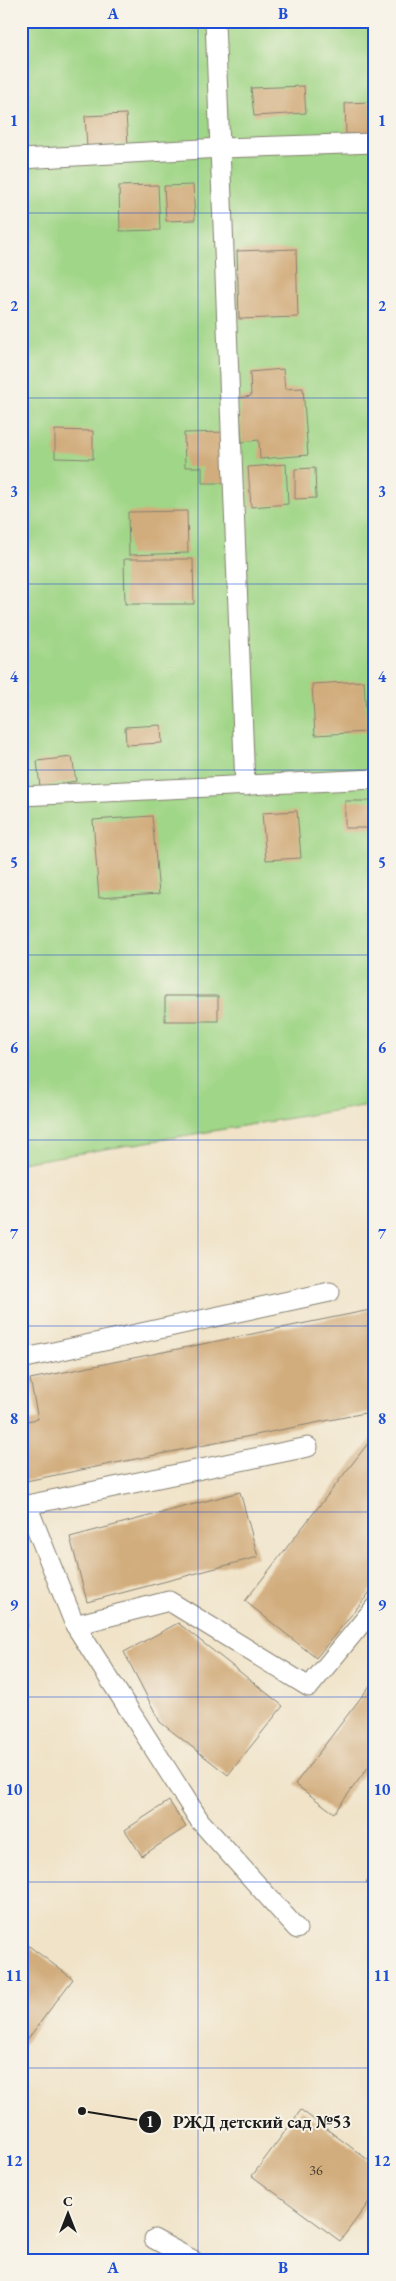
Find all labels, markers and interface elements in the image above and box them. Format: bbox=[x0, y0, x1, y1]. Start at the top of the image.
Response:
text: A bbox=[106, 3, 119, 24]
text: B bbox=[278, 3, 288, 24]
text: 1 bbox=[10, 110, 18, 131]
text: 1 bbox=[378, 110, 386, 131]
text: 2 bbox=[10, 295, 19, 316]
text: 2 bbox=[378, 295, 387, 316]
text: 3 bbox=[10, 481, 18, 502]
text: 3 bbox=[378, 481, 386, 502]
text: 4 bbox=[10, 666, 19, 687]
text: 4 bbox=[378, 666, 387, 687]
text: 5 bbox=[10, 852, 18, 873]
text: 5 bbox=[378, 852, 386, 873]
text: 6 bbox=[10, 1037, 19, 1058]
text: 6 bbox=[378, 1037, 387, 1058]
text: 7 bbox=[10, 1223, 19, 1244]
text: 7 bbox=[378, 1223, 387, 1244]
text: 8 bbox=[10, 1408, 18, 1429]
text: 8 bbox=[378, 1408, 386, 1429]
text: 9 bbox=[10, 1594, 19, 1615]
text: 9 bbox=[378, 1594, 387, 1615]
text: 10 bbox=[6, 1779, 23, 1800]
text: 10 bbox=[374, 1779, 391, 1800]
text: 11 bbox=[6, 1965, 22, 1986]
text: 11 bbox=[374, 1965, 390, 1986]
callout: РЖД детский сад №53 bbox=[137, 2105, 361, 2138]
text: РЖД детский сад №53 bbox=[173, 2110, 351, 2133]
text: 1 bbox=[146, 2112, 154, 2131]
text: 12 bbox=[6, 2150, 23, 2171]
text: 12 bbox=[374, 2150, 391, 2171]
house number: 36 bbox=[309, 2161, 323, 2179]
north arrow bbox=[42, 2188, 92, 2238]
text: С bbox=[63, 2192, 73, 2210]
text: A bbox=[106, 2257, 119, 2278]
text: B bbox=[278, 2257, 288, 2278]

